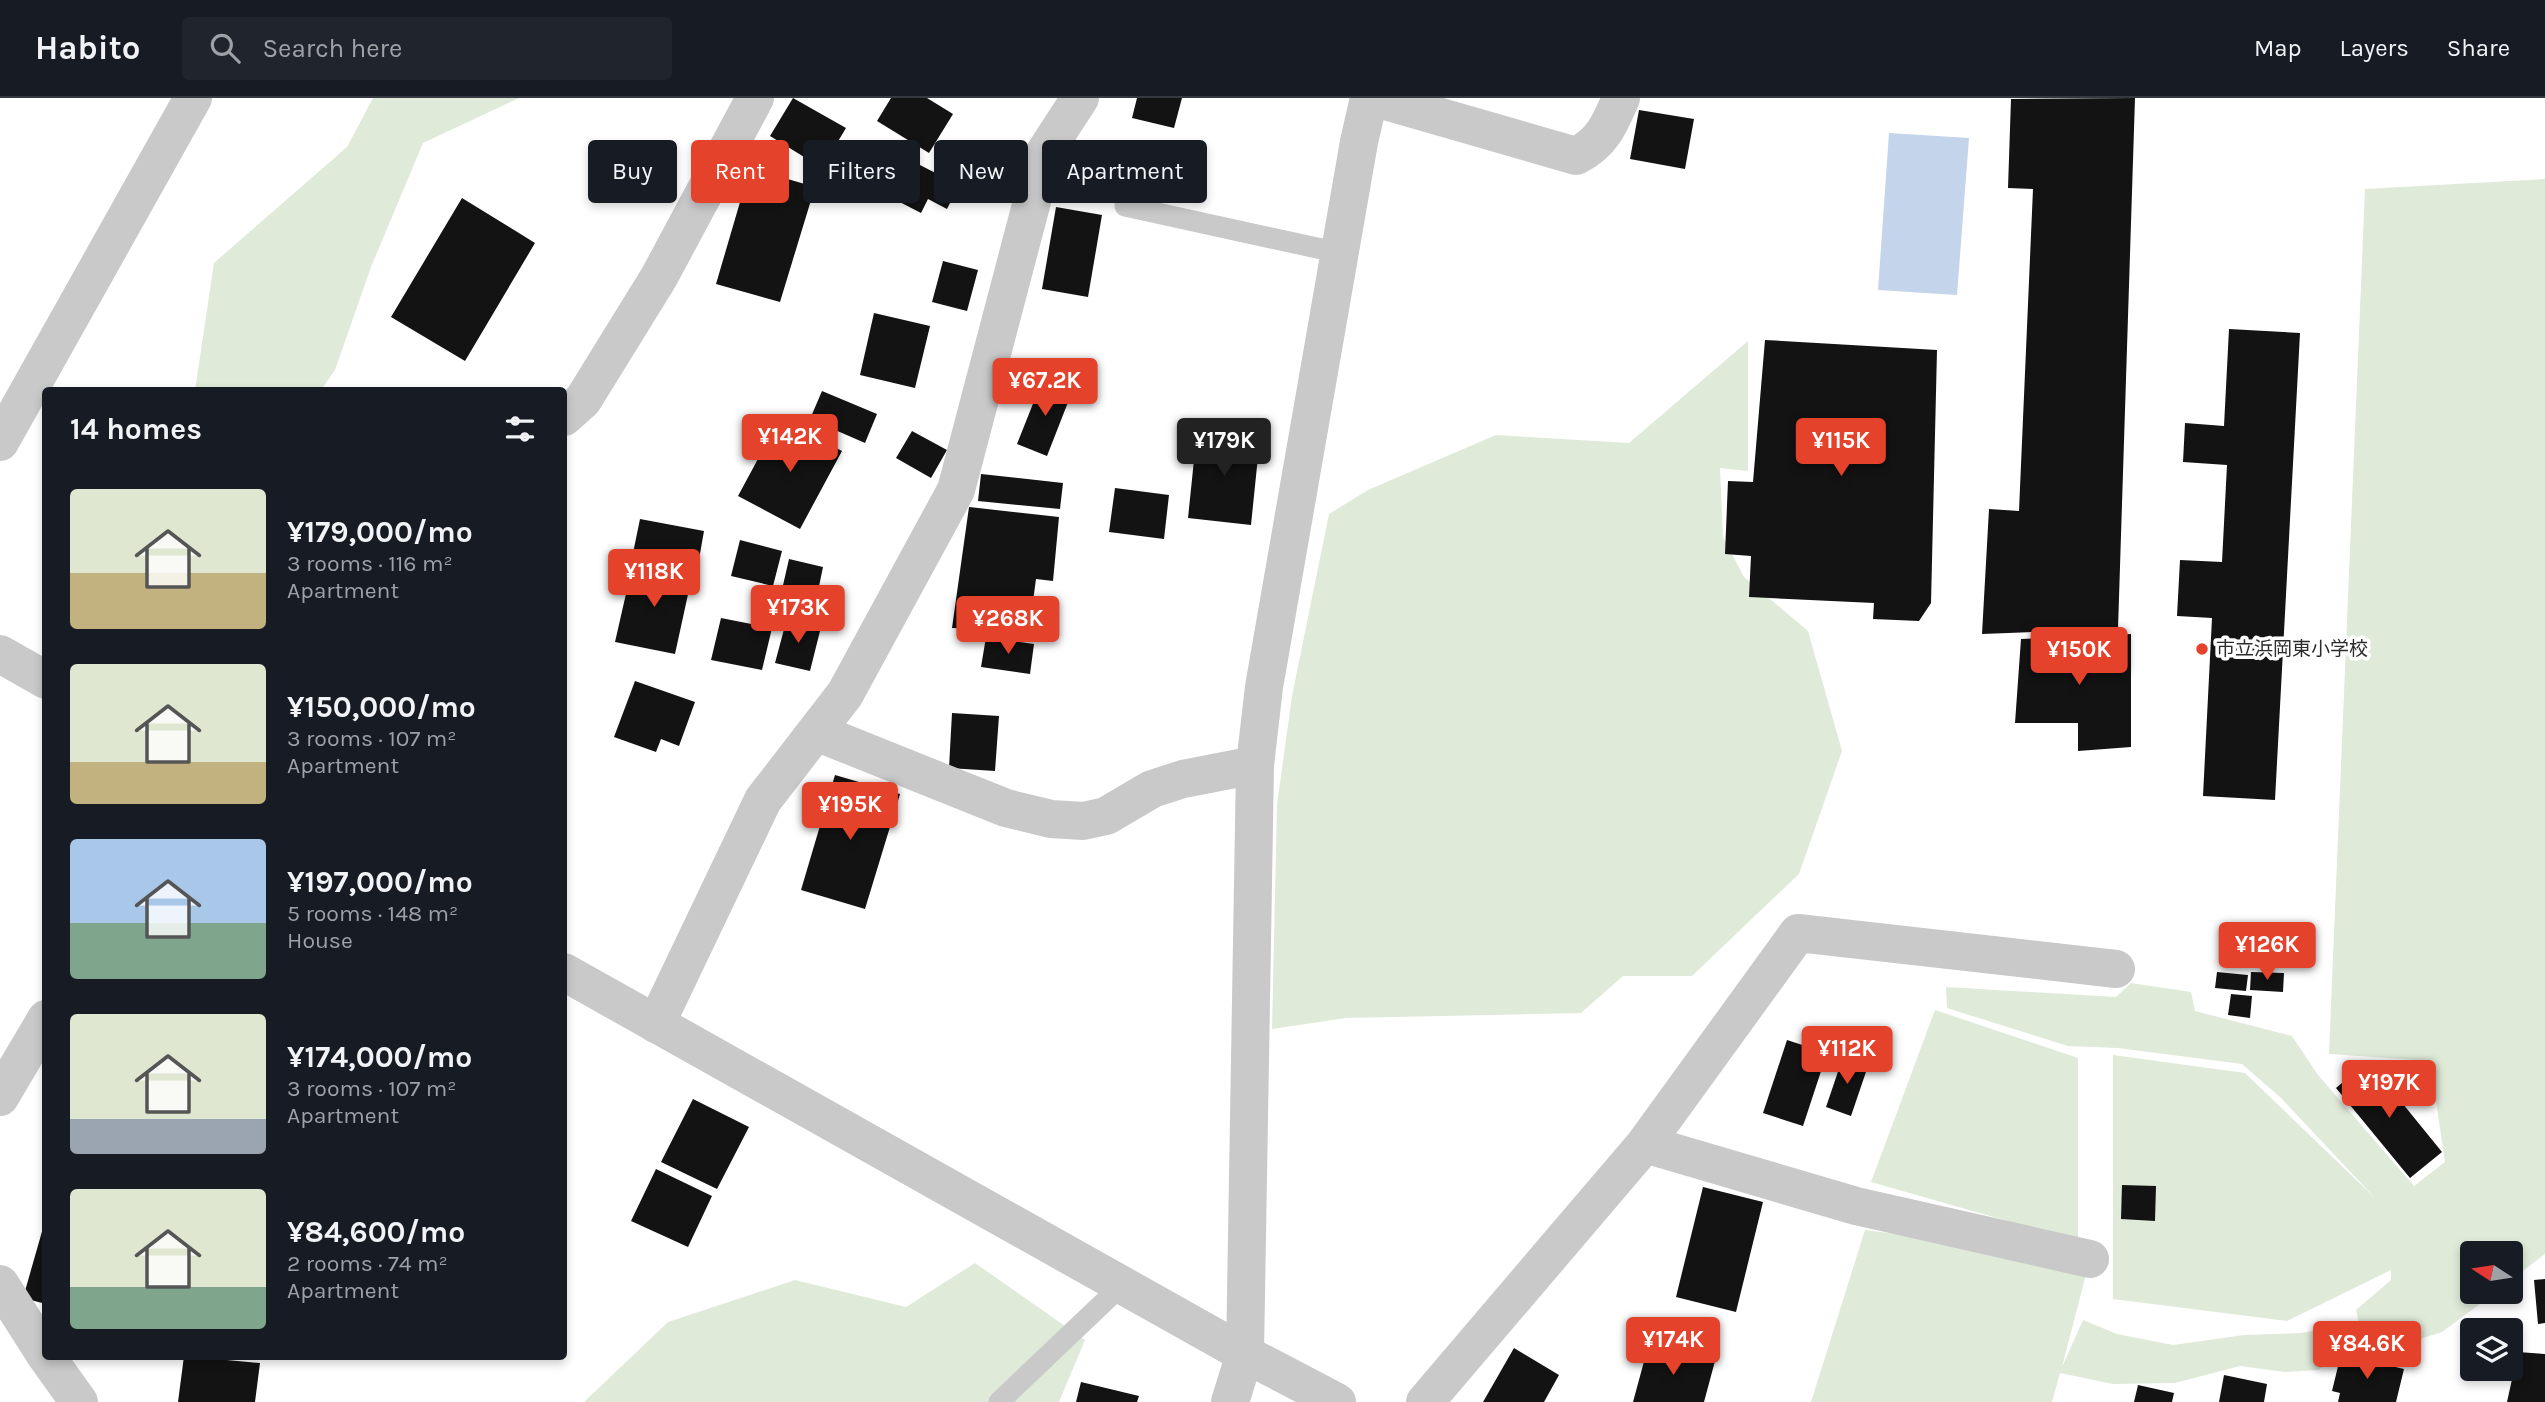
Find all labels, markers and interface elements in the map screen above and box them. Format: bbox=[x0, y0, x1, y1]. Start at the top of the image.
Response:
search box bbox=[182, 17, 672, 80]
text: Habito bbox=[35, 29, 140, 67]
icon: search bbox=[206, 29, 244, 67]
text: Search here bbox=[262, 33, 402, 64]
text: Map bbox=[2254, 34, 2302, 62]
text: Layers bbox=[2340, 34, 2409, 62]
text: Share bbox=[2447, 34, 2510, 62]
chip: Buy bbox=[588, 140, 677, 203]
chip: Rent bbox=[691, 140, 789, 203]
chip: Filters bbox=[803, 140, 920, 203]
chip: New bbox=[934, 140, 1028, 203]
chip: Apartment bbox=[1042, 140, 1207, 203]
pin: ¥67.2K bbox=[988, 358, 1102, 418]
text: ¥67.2K bbox=[1009, 367, 1081, 394]
icon: filters bbox=[501, 410, 539, 448]
text: 14 homes bbox=[70, 411, 202, 447]
pin: ¥142K bbox=[741, 414, 839, 474]
pin: ¥179K bbox=[1175, 418, 1273, 478]
pin: ¥115K bbox=[1792, 418, 1890, 478]
text: ¥142K bbox=[758, 423, 822, 450]
text: ¥179K bbox=[1193, 427, 1255, 454]
text: ¥115K bbox=[1812, 427, 1870, 454]
text: ¥179,000/mo bbox=[287, 514, 473, 550]
icon: home bbox=[126, 517, 210, 601]
text: 3 rooms · 116 m² bbox=[287, 550, 453, 577]
pin: ¥118K bbox=[605, 550, 703, 609]
text: ¥118K bbox=[624, 558, 684, 585]
text: Apartment bbox=[287, 577, 399, 604]
pin: ¥173K bbox=[749, 586, 847, 645]
text: ¥173K bbox=[767, 594, 829, 621]
pin: ¥268K bbox=[959, 596, 1057, 656]
text: ¥268K bbox=[972, 605, 1044, 632]
pin: ¥150K bbox=[2030, 628, 2128, 687]
text: ¥150K bbox=[2047, 636, 2111, 663]
place label: 市立浜岡東小学校 bbox=[2216, 638, 2368, 660]
marker: 市立浜岡東小学校 bbox=[2194, 641, 2210, 657]
text: ¥150,000/mo bbox=[287, 689, 476, 725]
icon: home bbox=[126, 692, 210, 776]
text: 3 rooms · 107 m² bbox=[287, 725, 456, 752]
text: Apartment bbox=[287, 752, 399, 779]
pin: ¥195K bbox=[801, 782, 899, 842]
text: ¥195K bbox=[818, 791, 882, 818]
text: ¥197,000/mo bbox=[287, 864, 473, 900]
icon: home bbox=[126, 867, 210, 951]
text: 5 rooms · 148 m² bbox=[287, 900, 458, 927]
pin: ¥126K bbox=[2218, 922, 2316, 982]
text: House bbox=[287, 927, 353, 954]
text: ¥126K bbox=[2235, 931, 2299, 958]
pin: ¥112K bbox=[1798, 1026, 1896, 1086]
text: ¥112K bbox=[1818, 1035, 1876, 1062]
text: ¥174,000/mo bbox=[287, 1039, 472, 1075]
icon: home bbox=[126, 1042, 210, 1126]
pin: ¥197K bbox=[2340, 1060, 2438, 1120]
text: ¥197K bbox=[2358, 1069, 2420, 1096]
text: 3 rooms · 107 m² bbox=[287, 1075, 456, 1102]
text: Apartment bbox=[287, 1102, 399, 1129]
text: ¥84,600/mo bbox=[287, 1214, 465, 1250]
icon: home bbox=[126, 1217, 210, 1301]
north arrow bbox=[2460, 1241, 2524, 1304]
map controls bbox=[2460, 1241, 2523, 1381]
text: 2 rooms · 74 m² bbox=[287, 1250, 448, 1277]
text: Apartment bbox=[287, 1277, 399, 1304]
pin: ¥174K bbox=[1624, 1318, 1722, 1377]
button: layers bbox=[2460, 1318, 2523, 1381]
pin: ¥84.6K bbox=[2310, 1322, 2424, 1381]
text: ¥174K bbox=[1642, 1326, 1704, 1353]
text: ¥84.6K bbox=[2329, 1330, 2405, 1357]

